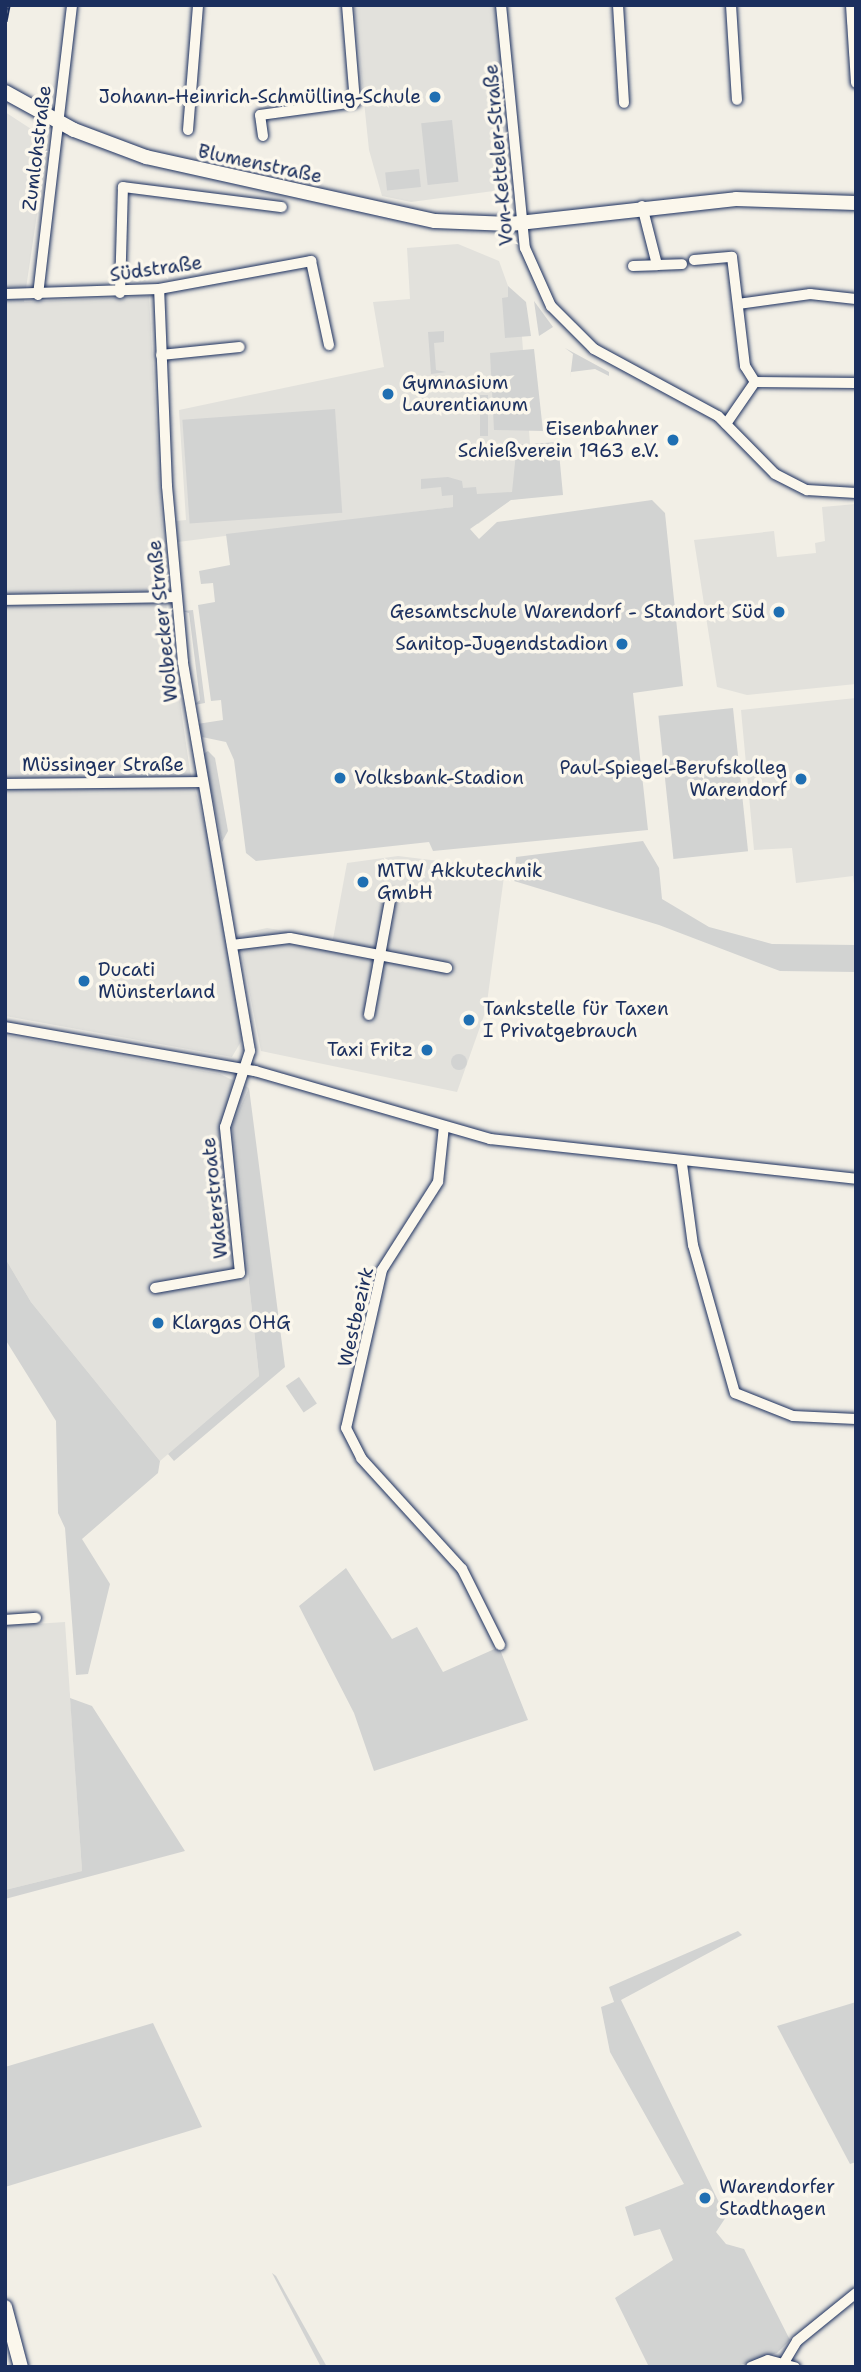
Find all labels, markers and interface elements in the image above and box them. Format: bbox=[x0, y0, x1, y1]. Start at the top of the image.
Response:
street label: Von-Ketteler-Straße bbox=[480, 63, 518, 247]
street label: Zumlohstraße bbox=[18, 84, 56, 212]
place label: Johann-Heinrich-Schmülling-Schule bbox=[99, 86, 421, 108]
marker: Johann-Heinrich-Schmülling-Schule bbox=[427, 89, 443, 105]
street label: Blumenstraße bbox=[196, 140, 324, 188]
street label: Südstraße bbox=[108, 251, 204, 287]
place label: Gymnasium Laurentianum bbox=[402, 372, 528, 416]
marker: Gymnasium Laurentianum bbox=[380, 386, 396, 402]
place label: Eisenbahner Schießverein 1963 e.V. bbox=[458, 418, 659, 462]
marker: Eisenbahner Schießverein 1963 e.V. bbox=[665, 432, 681, 448]
street label: Wolbecker Straße bbox=[143, 539, 183, 703]
place label: Gesamtschule Warendorf - Standort Süd bbox=[390, 601, 765, 623]
marker: Gesamtschule Warendorf - Standort Süd bbox=[771, 604, 787, 620]
place label: Sanitop-Jugendstadion bbox=[395, 633, 608, 655]
marker: Sanitop-Jugendstadion bbox=[614, 636, 630, 652]
street label: Müssinger Straße bbox=[22, 754, 184, 776]
place label: Paul-Spiegel-Berufskolleg Warendorf bbox=[559, 757, 787, 801]
place label: Volksbank-Stadion bbox=[354, 767, 524, 789]
marker: Volksbank-Stadion bbox=[332, 770, 348, 786]
marker: Paul-Spiegel-Berufskolleg Warendorf bbox=[793, 771, 809, 787]
place label: MTW Akkutechnik GmbH bbox=[377, 860, 543, 904]
marker: MTW Akkutechnik GmbH bbox=[355, 874, 371, 890]
place label: Ducati Münsterland bbox=[98, 959, 215, 1003]
marker: Ducati Münsterland bbox=[76, 973, 92, 989]
place label: Tankstelle für Taxen I Privatgebrauch bbox=[483, 998, 669, 1042]
marker: Tankstelle für Taxen I Privatgebrauch bbox=[461, 1012, 477, 1028]
place label: Taxi Fritz bbox=[327, 1039, 413, 1061]
marker: Taxi Fritz bbox=[419, 1042, 435, 1058]
street label: Waterstroate bbox=[197, 1136, 233, 1260]
street label: Westbezirk bbox=[333, 1265, 379, 1369]
place label: Klargas OHG bbox=[172, 1312, 291, 1334]
marker: Klargas OHG bbox=[150, 1315, 166, 1331]
place label: Warendorfer Stadthagen bbox=[719, 2176, 835, 2220]
marker: Warendorfer Stadthagen bbox=[697, 2190, 713, 2206]

